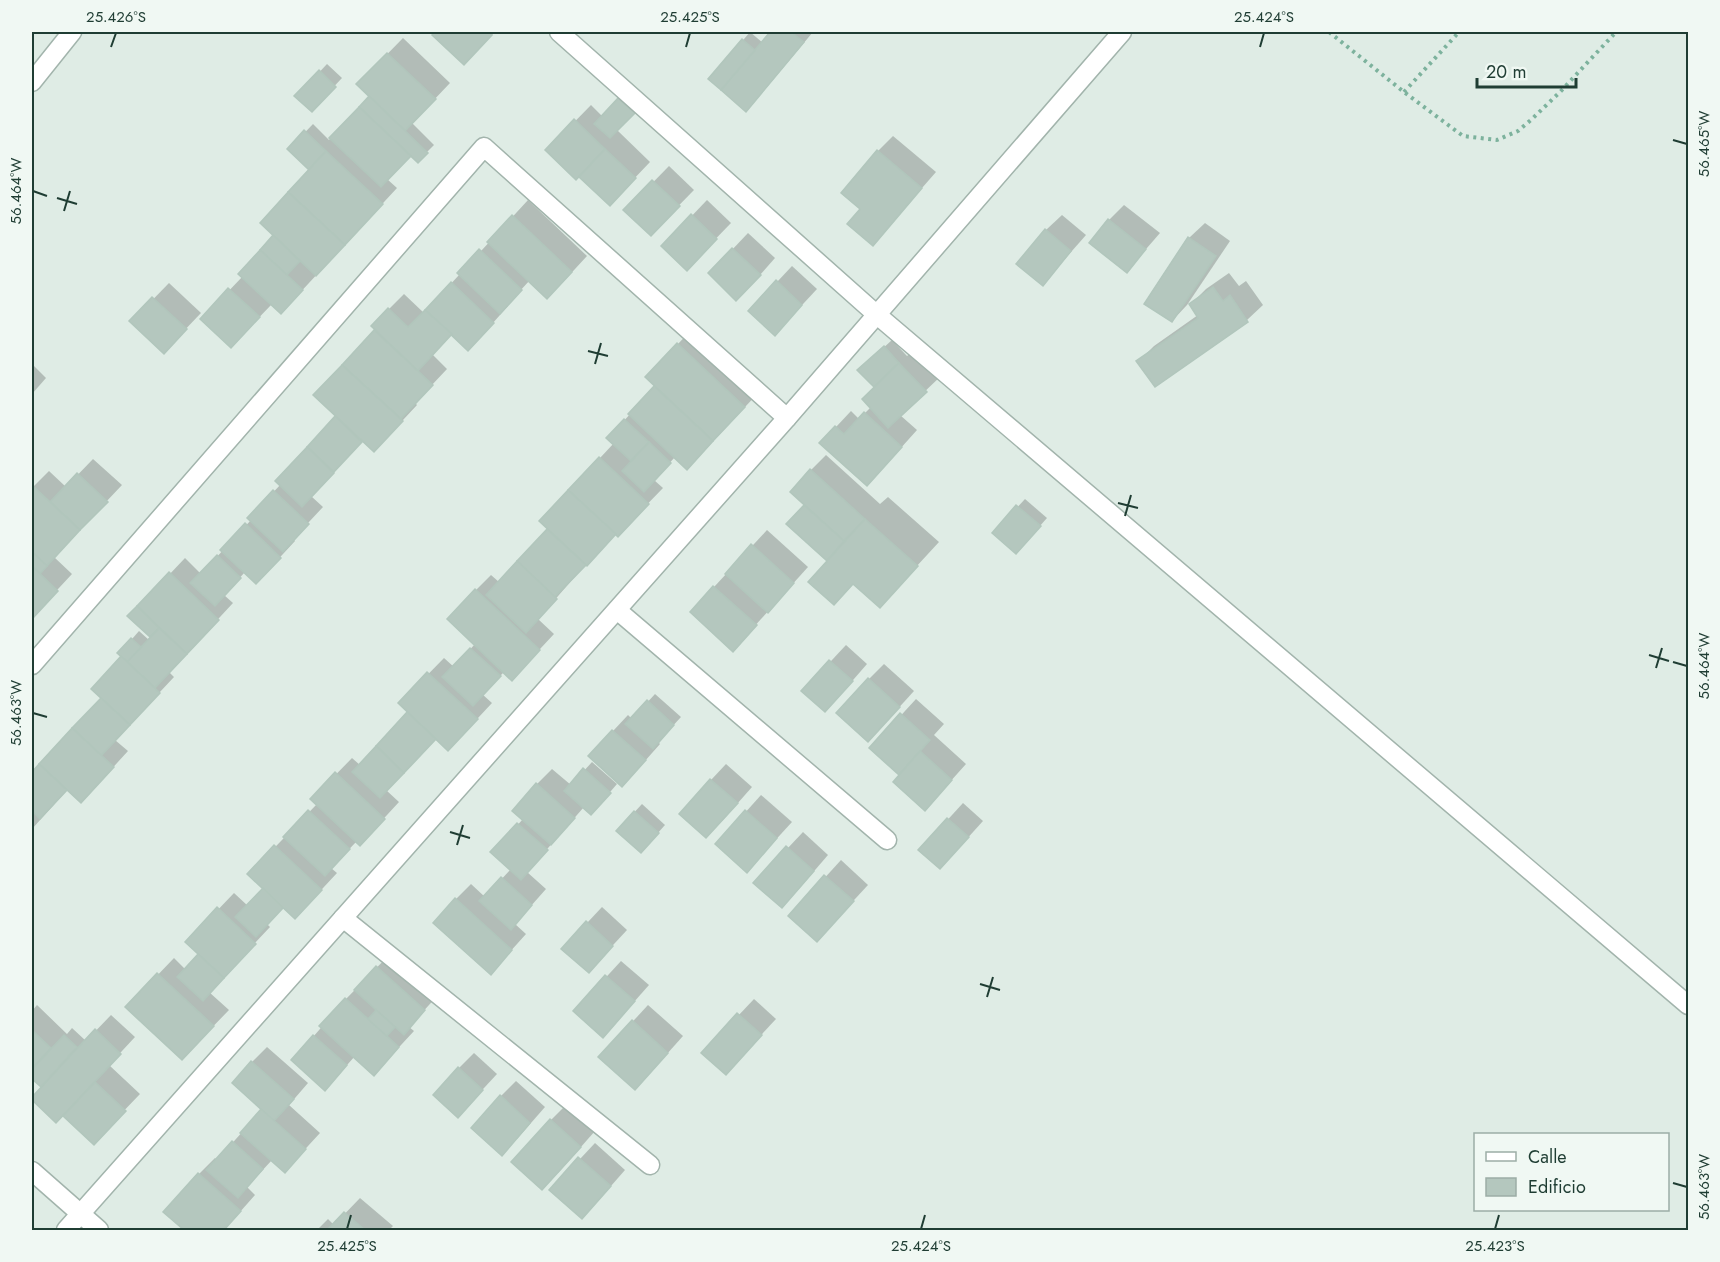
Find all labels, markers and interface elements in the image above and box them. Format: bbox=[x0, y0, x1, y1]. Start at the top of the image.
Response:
text: 25.426°S bbox=[86, 6, 146, 28]
text: 25.425°S bbox=[660, 6, 720, 28]
text: 25.424°S bbox=[1234, 6, 1294, 28]
scale bar bbox=[1477, 51, 1576, 89]
text: 20 m bbox=[1486, 59, 1526, 85]
text: 56.465°W bbox=[1693, 111, 1715, 177]
text: 56.464°W bbox=[5, 157, 27, 224]
text: 56.464°W bbox=[1693, 632, 1715, 699]
text: 56.463°W bbox=[5, 680, 27, 746]
legend bbox=[1474, 1133, 1669, 1211]
text: Calle bbox=[1528, 1144, 1567, 1170]
text: 56.463°W bbox=[1693, 1154, 1715, 1220]
text: Edificio bbox=[1528, 1174, 1586, 1200]
text: 25.425°S bbox=[317, 1235, 377, 1257]
text: 25.424°S bbox=[891, 1235, 951, 1257]
text: 25.423°S bbox=[1465, 1235, 1525, 1257]

